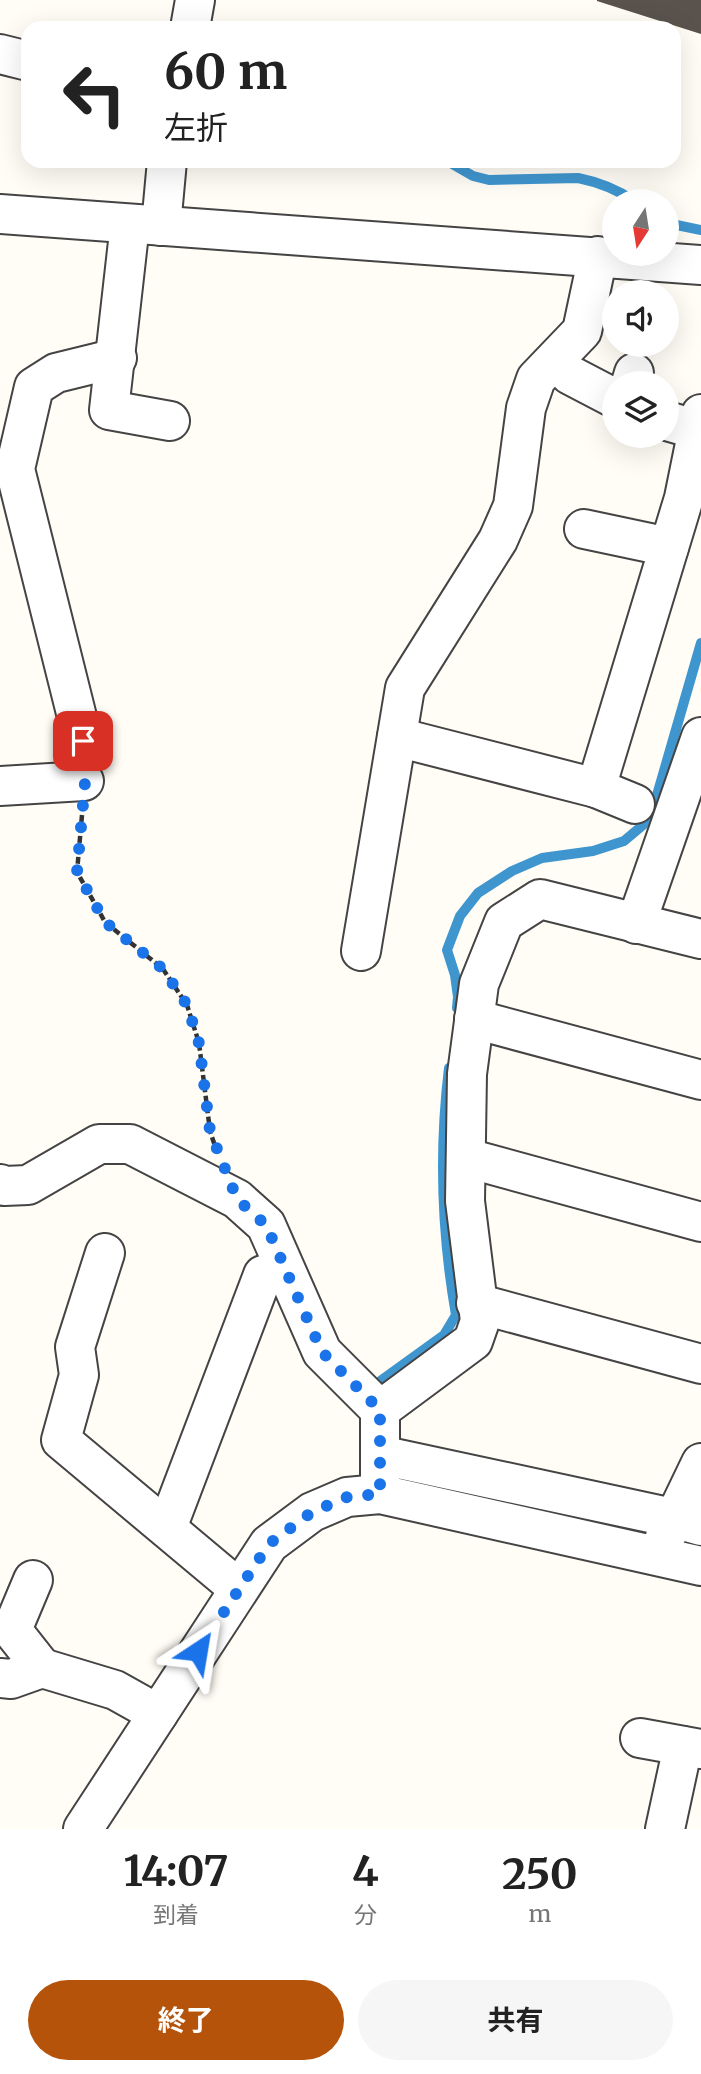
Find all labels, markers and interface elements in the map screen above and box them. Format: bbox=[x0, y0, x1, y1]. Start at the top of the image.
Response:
text: 60 m bbox=[164, 41, 287, 102]
icon: left bbox=[49, 49, 140, 140]
text: 左折 bbox=[164, 108, 228, 148]
north arrow bbox=[602, 189, 679, 266]
map controls bbox=[602, 189, 679, 448]
button: sound bbox=[602, 280, 679, 357]
button: layers bbox=[602, 371, 679, 448]
pin bbox=[53, 711, 113, 771]
icon: arrive bbox=[64, 722, 102, 760]
position arrow bbox=[161, 1614, 235, 1688]
text: 14:07 bbox=[123, 1845, 228, 1897]
text: 4 bbox=[352, 1845, 379, 1897]
text: 250 bbox=[502, 1848, 578, 1900]
text: m bbox=[528, 1899, 551, 1928]
text: 到着 bbox=[153, 1900, 199, 1929]
text: 分 bbox=[354, 1900, 377, 1929]
button: 終了 bbox=[28, 1980, 344, 2060]
button: 共有 bbox=[358, 1980, 673, 2060]

